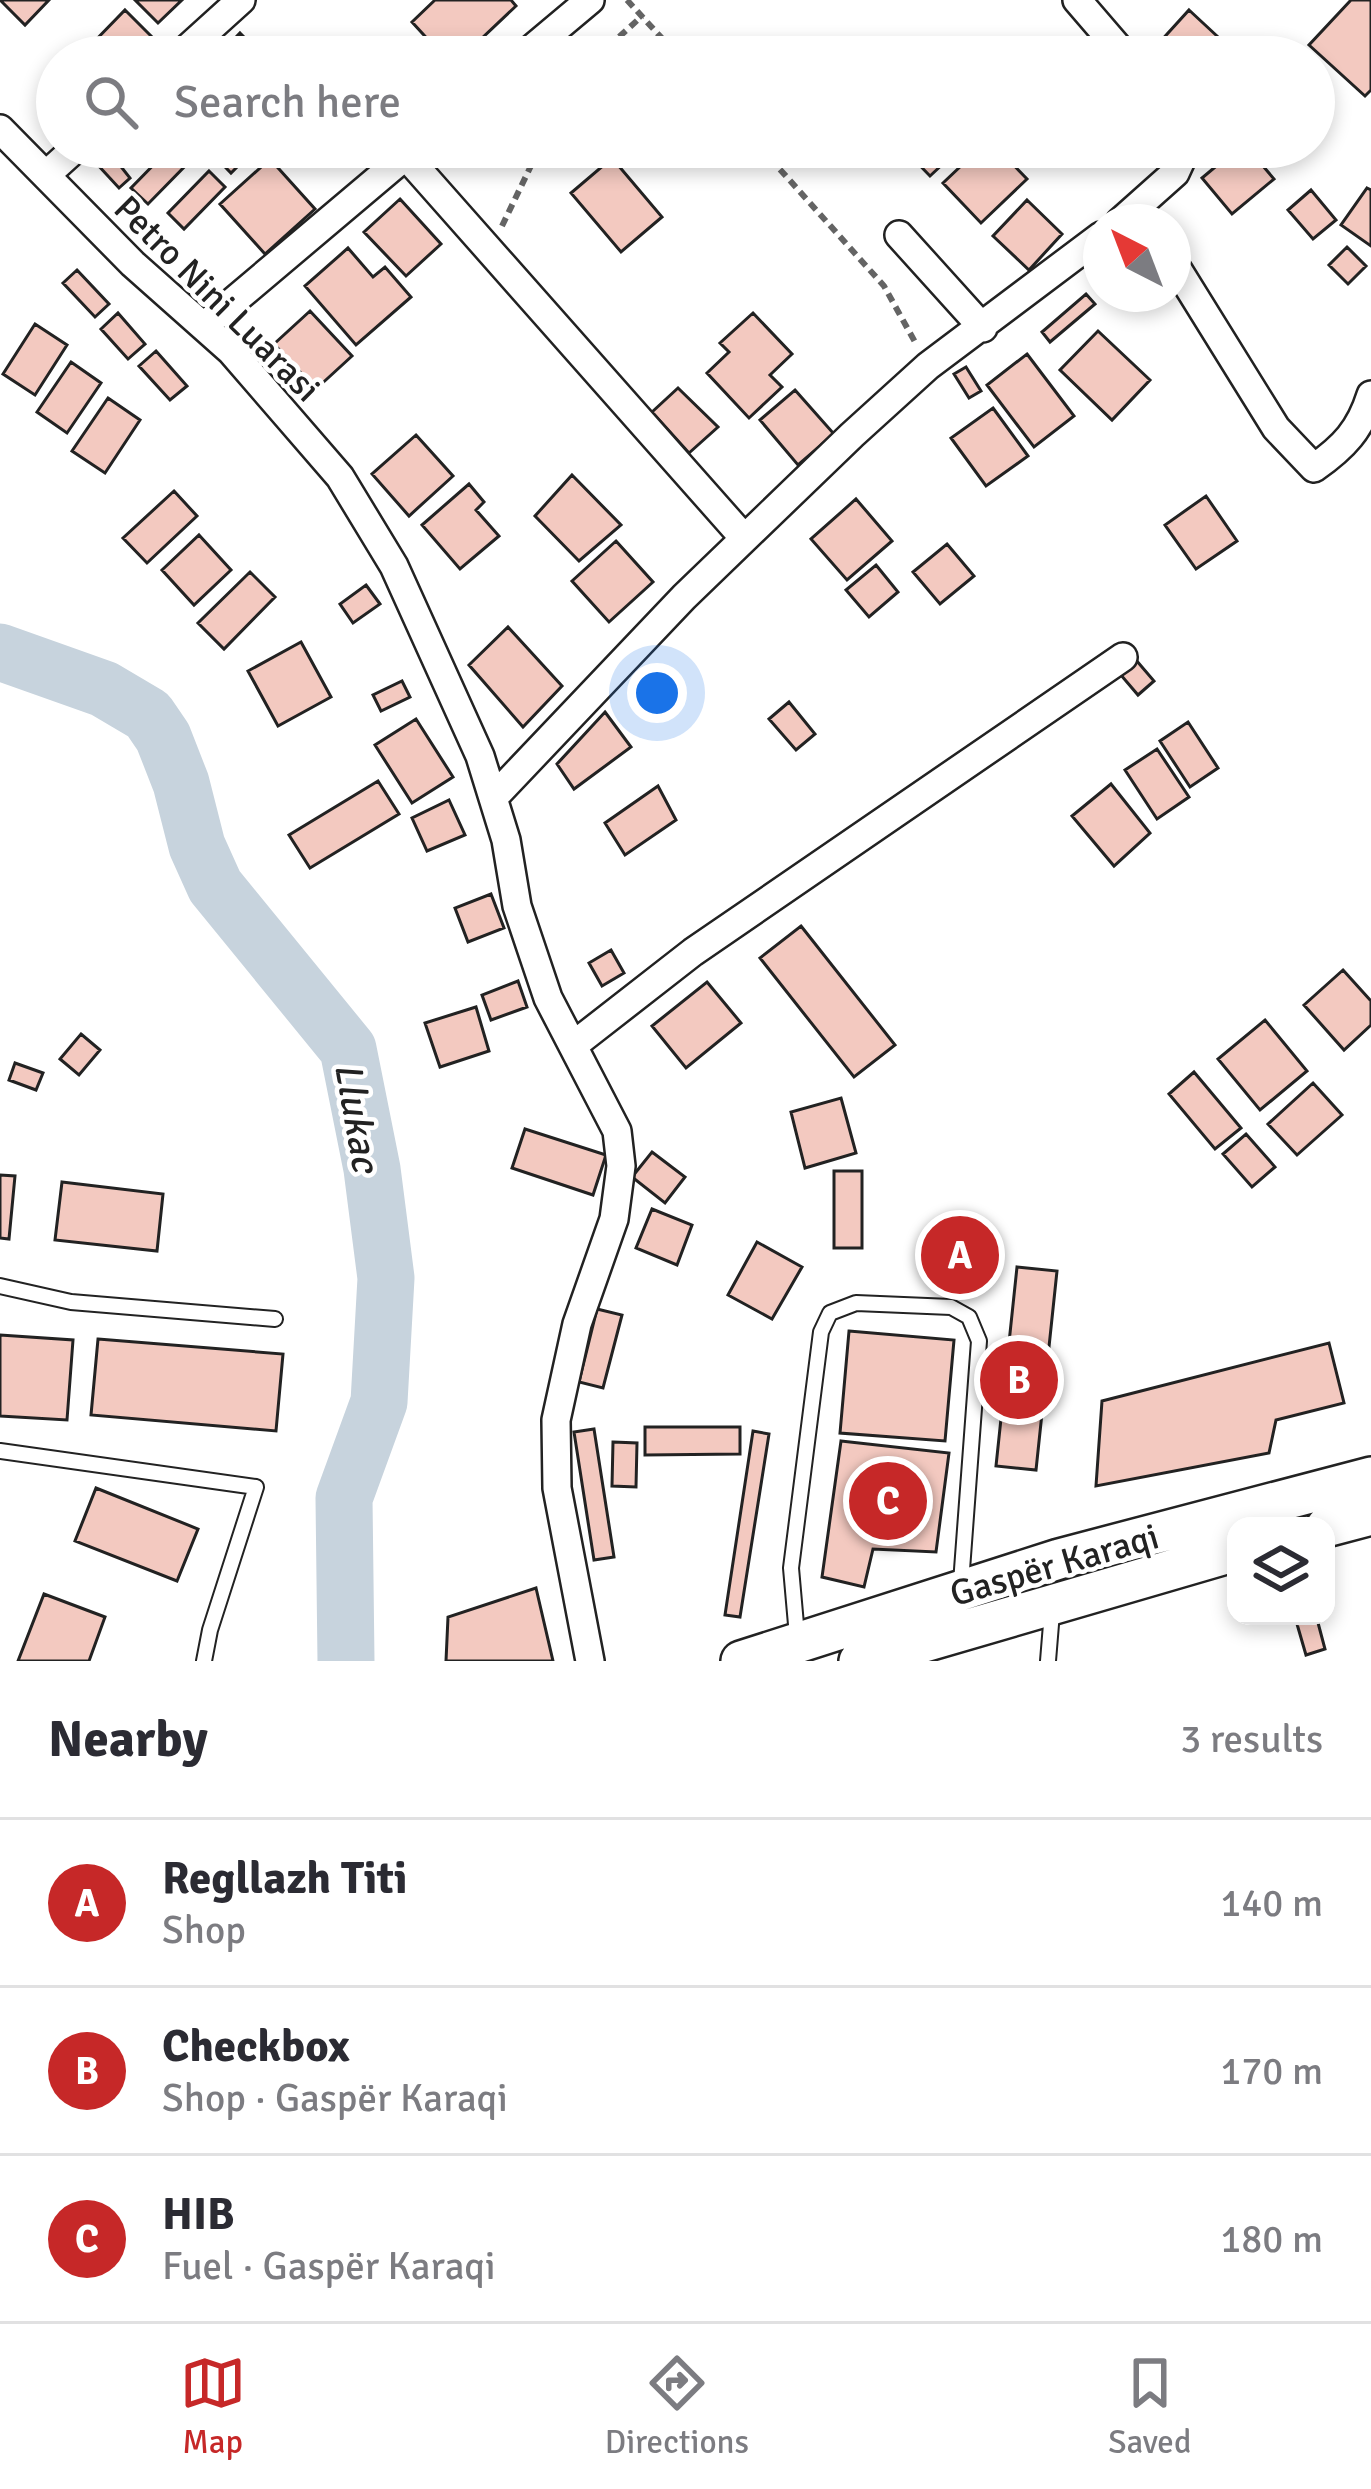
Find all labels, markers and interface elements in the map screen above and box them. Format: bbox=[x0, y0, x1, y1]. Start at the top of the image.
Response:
search box bbox=[36, 36, 1335, 168]
icon: search bbox=[78, 69, 144, 135]
text: Search here bbox=[174, 75, 401, 130]
street label: Petro Nini Luarasi bbox=[104, 186, 330, 412]
north arrow bbox=[1083, 204, 1191, 312]
your location bbox=[627, 663, 687, 723]
water label: Llukac bbox=[324, 1059, 391, 1178]
pin: A bbox=[921, 1210, 999, 1300]
pin: B bbox=[980, 1335, 1058, 1425]
pin: C bbox=[849, 1456, 927, 1546]
street label: Gaspër Karaqi bbox=[945, 1514, 1164, 1617]
map controls bbox=[1227, 1517, 1335, 1625]
button: layers bbox=[1227, 1517, 1335, 1625]
text: Nearby bbox=[48, 1708, 208, 1771]
text: 3 results bbox=[1180, 1715, 1323, 1763]
text: Regllazh Titi bbox=[162, 1851, 407, 1906]
text: A bbox=[75, 1879, 99, 1927]
text: 140 m bbox=[1220, 1879, 1323, 1927]
text: Shop bbox=[162, 1906, 246, 1954]
text: Checkbox bbox=[162, 2019, 350, 2074]
text: B bbox=[75, 2047, 99, 2095]
text: 170 m bbox=[1220, 2047, 1323, 2095]
text: Shop · Gaspër Karaqi bbox=[162, 2074, 508, 2122]
text: HIB bbox=[162, 2187, 235, 2242]
text: C bbox=[75, 2215, 99, 2263]
text: 180 m bbox=[1220, 2215, 1323, 2263]
text: Fuel · Gaspër Karaqi bbox=[162, 2242, 496, 2290]
tab: Map bbox=[180, 2350, 246, 2463]
tab: Directions bbox=[605, 2350, 749, 2463]
tab: Saved bbox=[1108, 2350, 1191, 2463]

